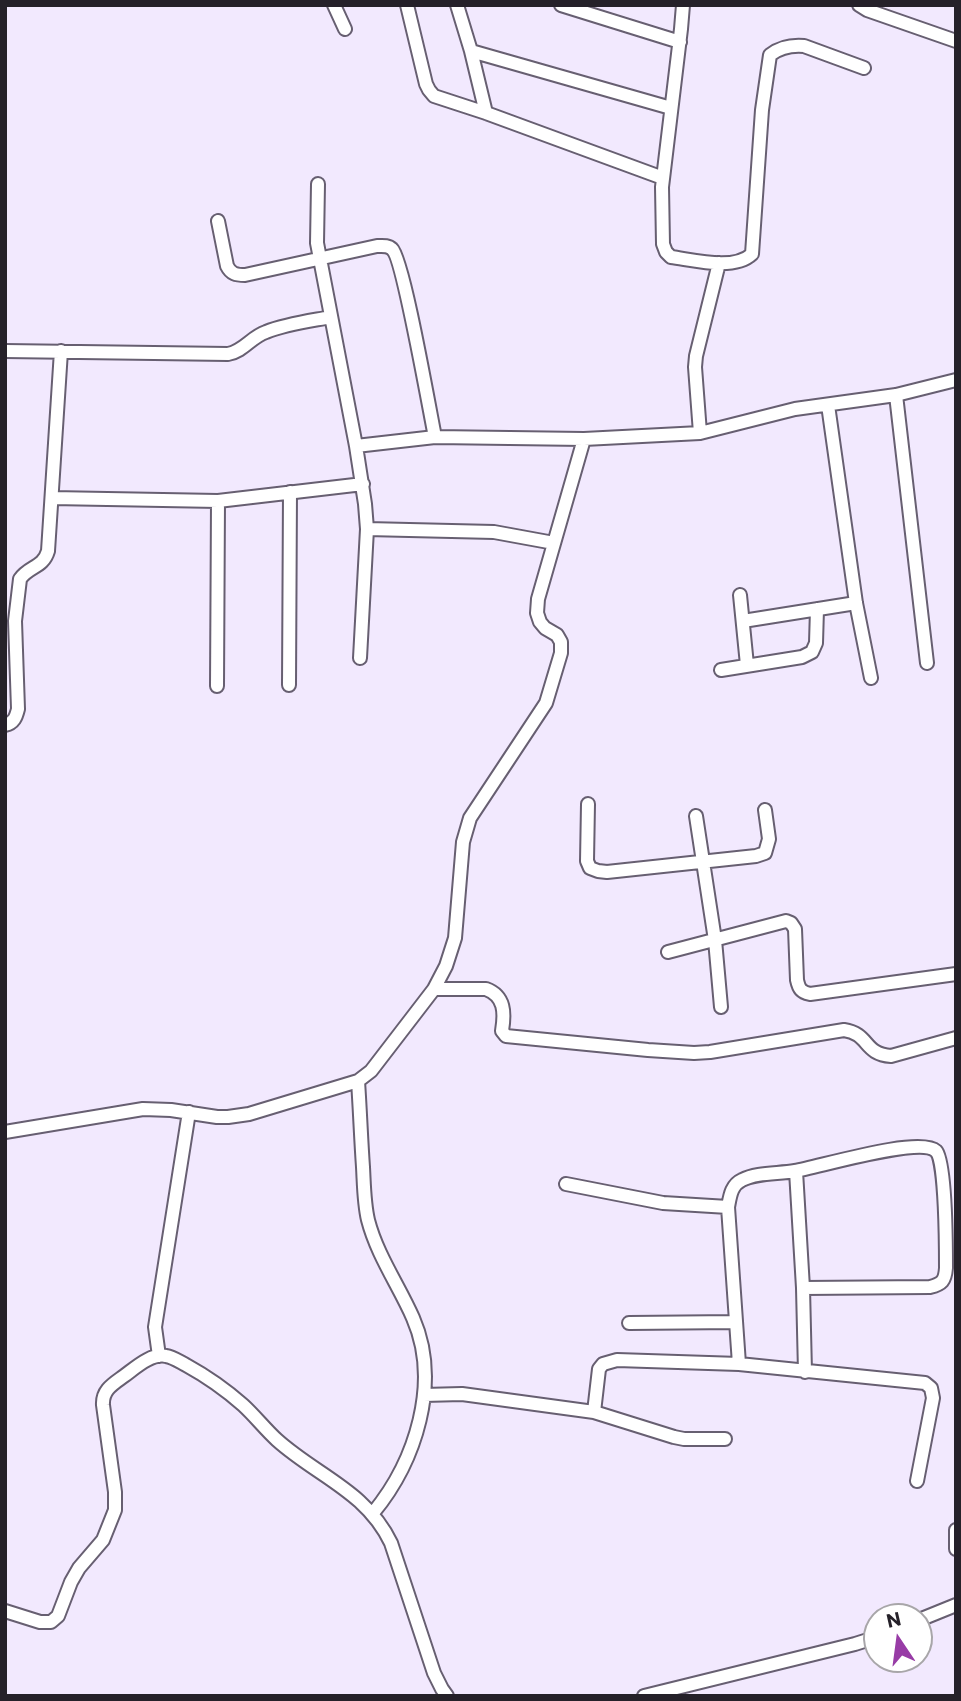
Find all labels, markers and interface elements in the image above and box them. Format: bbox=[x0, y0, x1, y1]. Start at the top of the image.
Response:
north arrow bbox=[863, 1603, 933, 1673]
text: N bbox=[884, 1606, 903, 1632]

